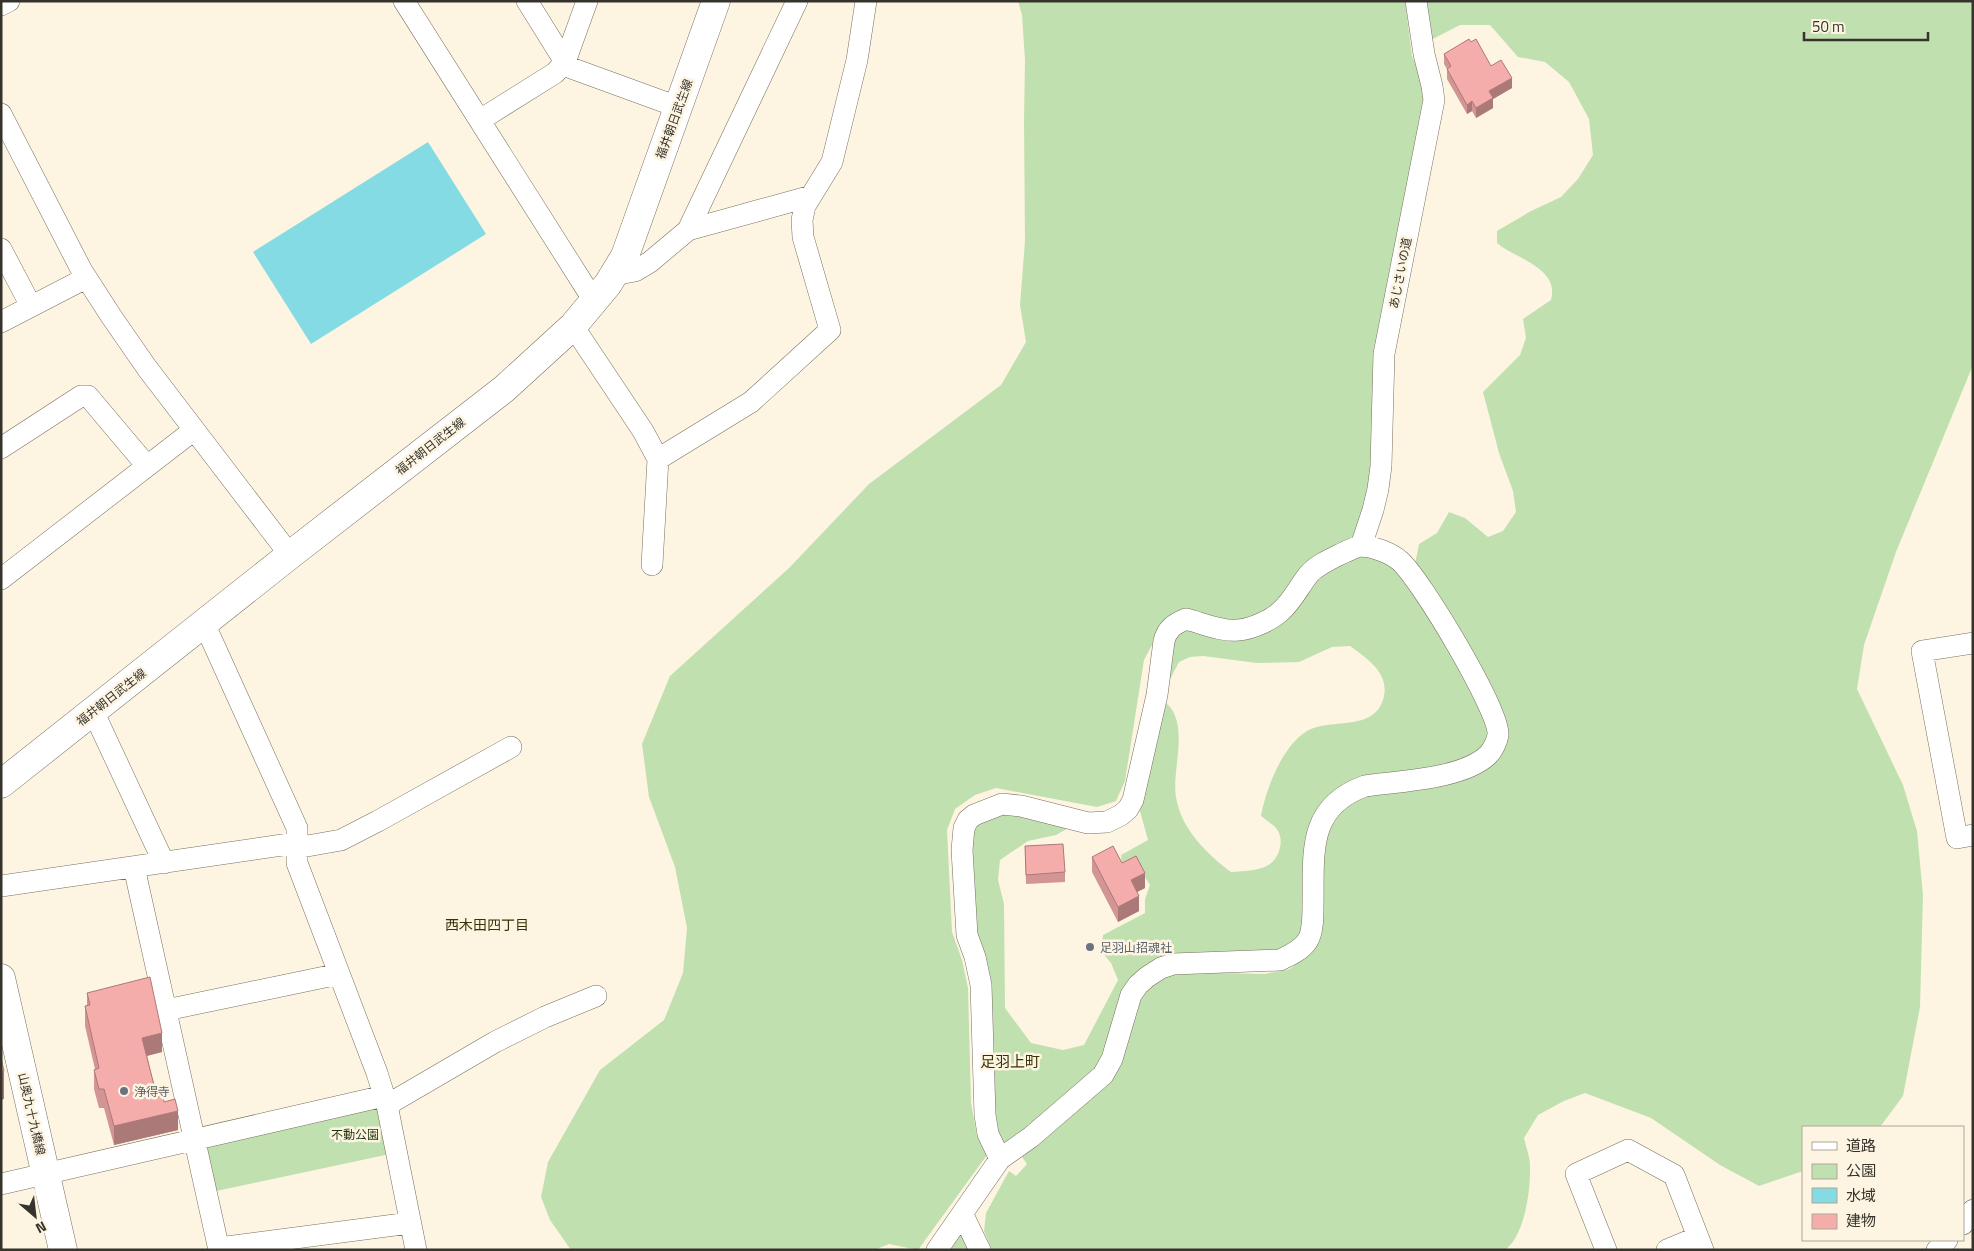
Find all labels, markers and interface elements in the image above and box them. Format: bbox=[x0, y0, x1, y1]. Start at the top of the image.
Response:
scale bar bbox=[1804, 10, 1928, 42]
text: 50 m bbox=[1812, 15, 1845, 38]
street label: 福井朝日武生線 bbox=[651, 76, 697, 162]
street label: あじさいの道 bbox=[1384, 236, 1416, 310]
street label: 福井朝日武生線 bbox=[391, 413, 469, 479]
street label: 福井朝日武生線 bbox=[72, 664, 150, 730]
district label: 西木田四丁目 bbox=[445, 914, 529, 935]
place label: 足羽山招魂社 bbox=[1100, 938, 1172, 957]
marker: 足羽山招魂社 bbox=[1084, 941, 1096, 953]
district label: 足羽上町 bbox=[980, 1050, 1040, 1073]
street label: 山奥九十九橋線 bbox=[13, 1071, 51, 1157]
place label: 浄得寺 bbox=[134, 1082, 170, 1101]
marker: 浄得寺 bbox=[118, 1085, 130, 1097]
park label: 不動公園 bbox=[331, 1125, 379, 1144]
legend bbox=[1802, 1126, 1964, 1241]
text: 道路 bbox=[1846, 1134, 1876, 1157]
text: 公園 bbox=[1846, 1159, 1876, 1182]
text: 水域 bbox=[1846, 1184, 1876, 1207]
north arrow bbox=[10, 1191, 60, 1241]
text: 建物 bbox=[1846, 1209, 1876, 1232]
text: N bbox=[32, 1216, 51, 1239]

